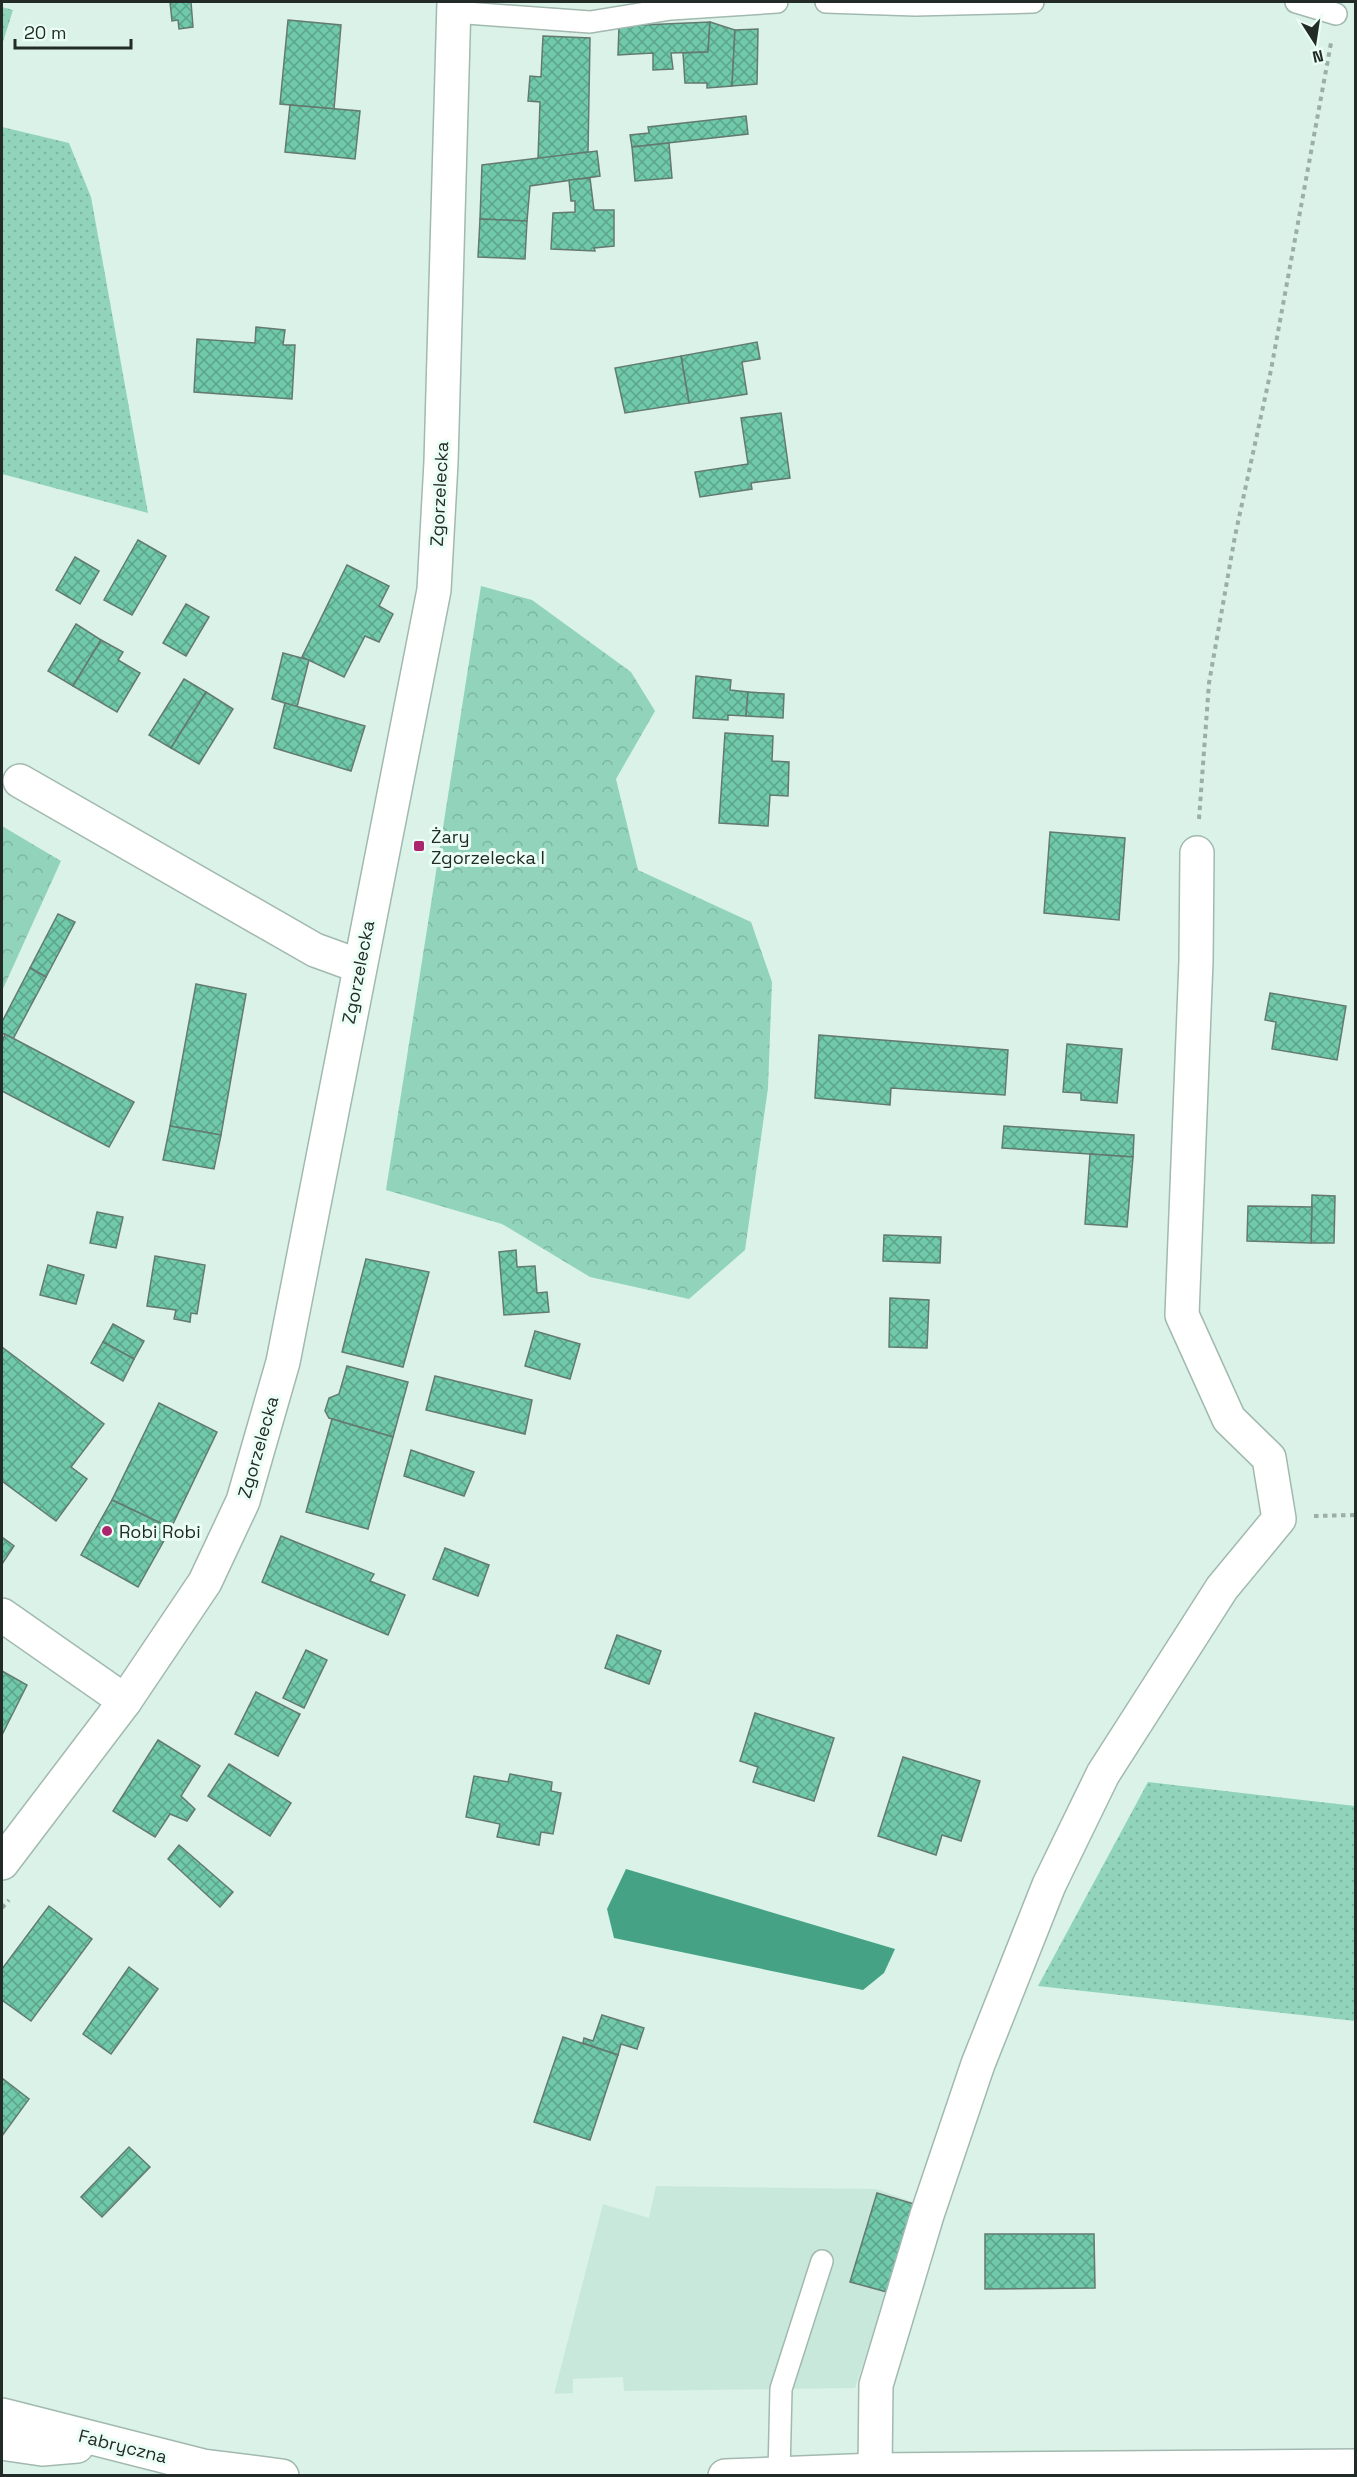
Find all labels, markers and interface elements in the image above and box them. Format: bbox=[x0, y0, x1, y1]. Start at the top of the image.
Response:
scale bar bbox=[15, 12, 130, 50]
north arrow bbox=[1285, 12, 1345, 72]
text: 20 m bbox=[24, 21, 67, 44]
text: N bbox=[1311, 45, 1325, 68]
street label: Zgorzelecka bbox=[425, 441, 453, 547]
place label: Żary Zgorzelecka I bbox=[431, 825, 545, 869]
marker: Żary Zgorzelecka I bbox=[412, 839, 426, 853]
street label: Zgorzelecka bbox=[337, 918, 379, 1026]
street label: Zgorzelecka bbox=[232, 1393, 284, 1501]
place label: Robi Robi bbox=[119, 1520, 201, 1543]
marker: Robi Robi bbox=[100, 1524, 114, 1538]
street label: Fabryczna bbox=[76, 2424, 170, 2468]

